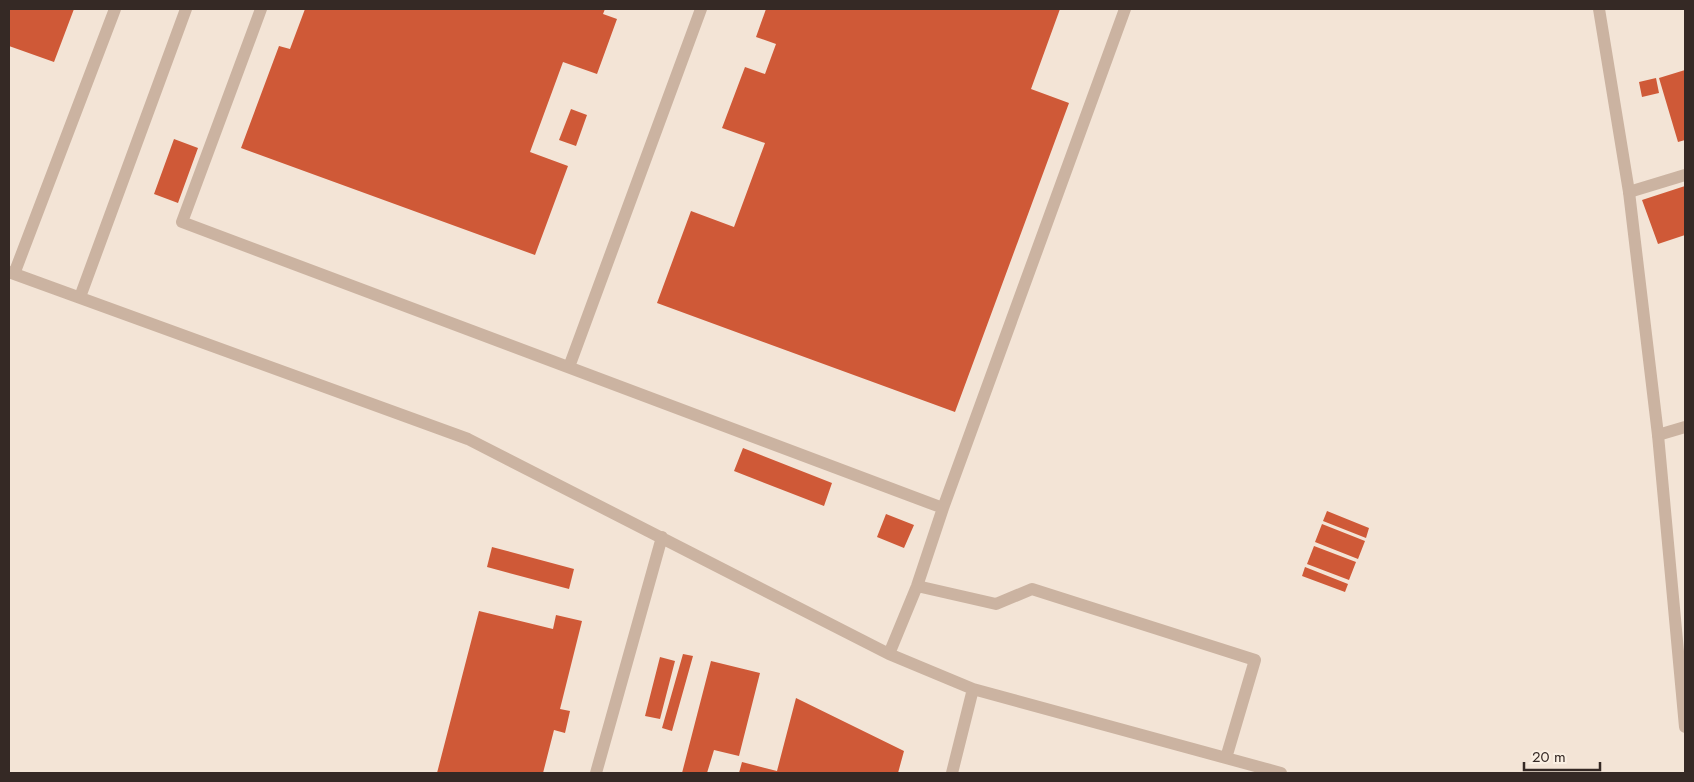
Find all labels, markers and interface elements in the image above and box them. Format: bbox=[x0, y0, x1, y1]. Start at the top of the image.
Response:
scale bar bbox=[1524, 740, 1600, 772]
text: 20 m bbox=[1532, 746, 1566, 768]

